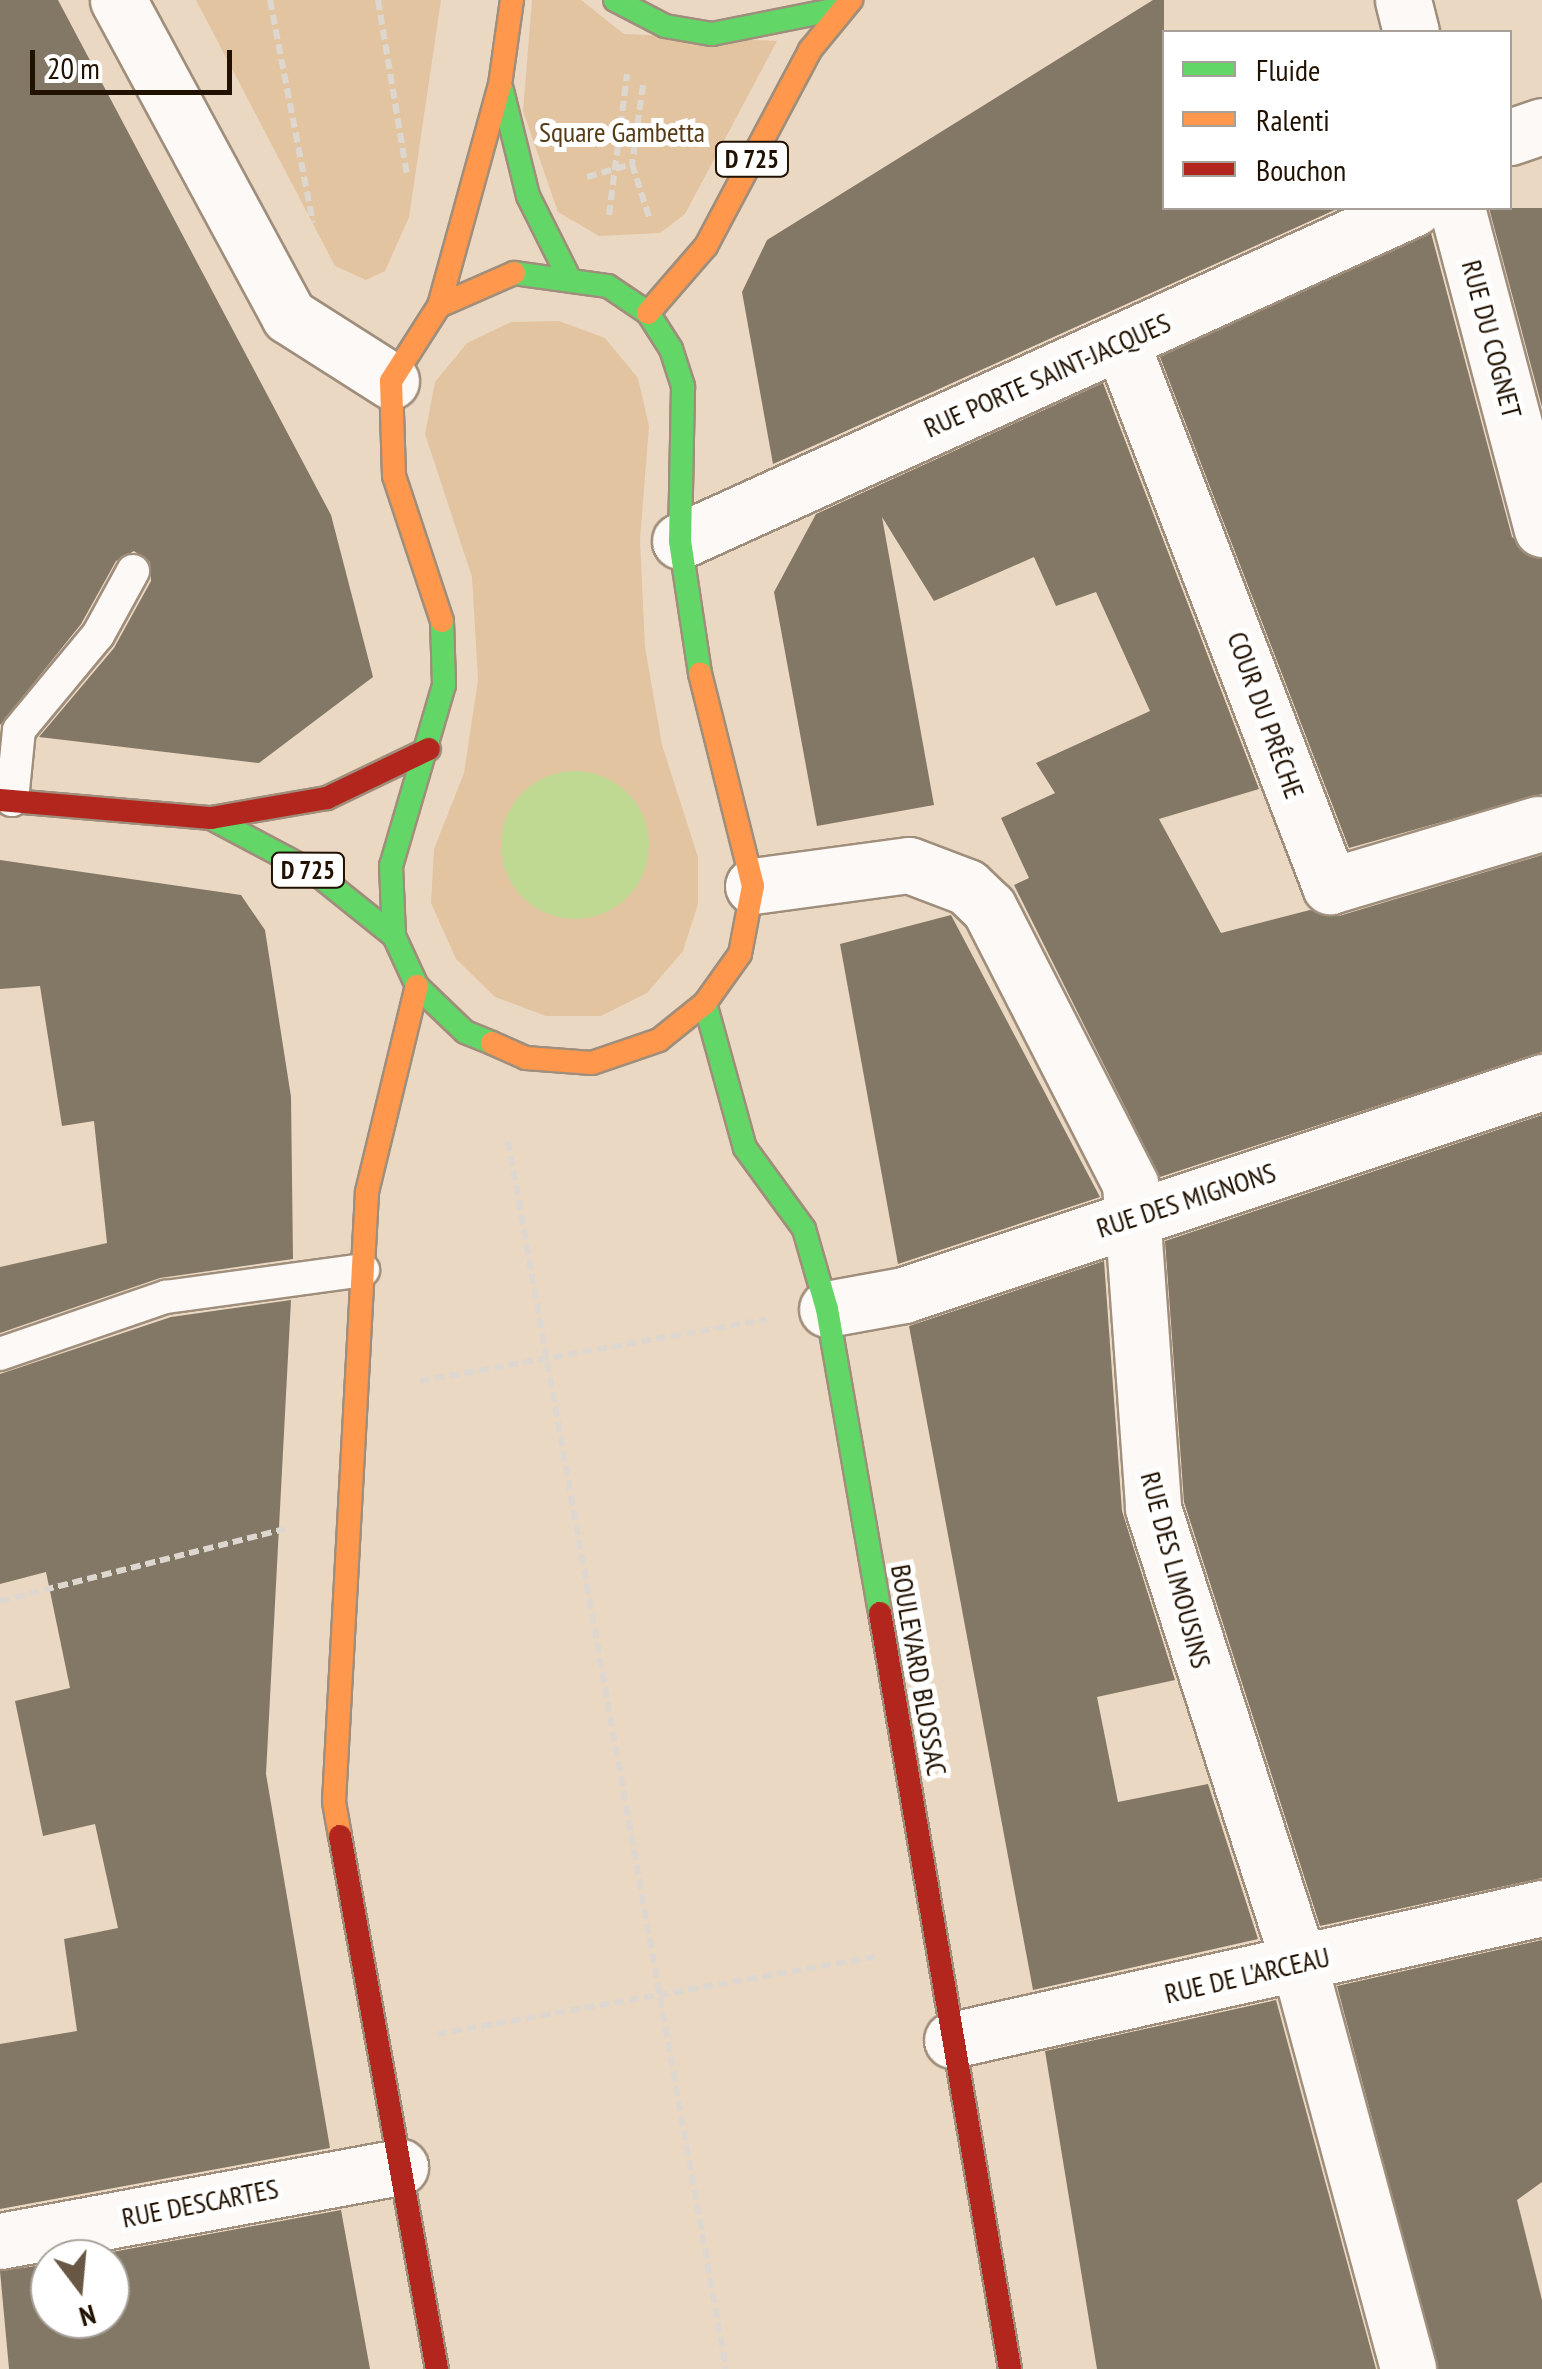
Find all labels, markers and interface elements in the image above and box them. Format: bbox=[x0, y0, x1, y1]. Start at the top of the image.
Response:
scale bar bbox=[35, 30, 238, 92]
legend bbox=[1162, 30, 1512, 210]
text: 20 m bbox=[47, 48, 100, 87]
text: Fluide bbox=[1256, 50, 1320, 89]
text: Ralenti bbox=[1256, 100, 1330, 139]
park label: Square Gambetta bbox=[539, 115, 705, 149]
road number: D 725 bbox=[714, 139, 790, 179]
text: Bouchon bbox=[1256, 150, 1346, 189]
street label: RUE DU COGNET bbox=[1455, 256, 1529, 422]
street label: RUE PORTE SAINT-JACQUES bbox=[918, 305, 1176, 445]
street label: COUR DU PRÊCHE bbox=[1220, 627, 1312, 803]
road number: D 725 bbox=[270, 850, 346, 890]
street label: RUE DES MIGNONS bbox=[1092, 1155, 1280, 1245]
street label: RUE DES LIMOUSINS bbox=[1134, 1468, 1218, 1672]
street label: BOULEVARD BLOSSAC bbox=[884, 1562, 954, 1778]
street label: RUE DE L'ARCEAU bbox=[1161, 1940, 1333, 2010]
street label: RUE DESCARTES bbox=[119, 2171, 281, 2235]
north arrow bbox=[30, 2239, 130, 2339]
text: N bbox=[75, 2297, 100, 2336]

